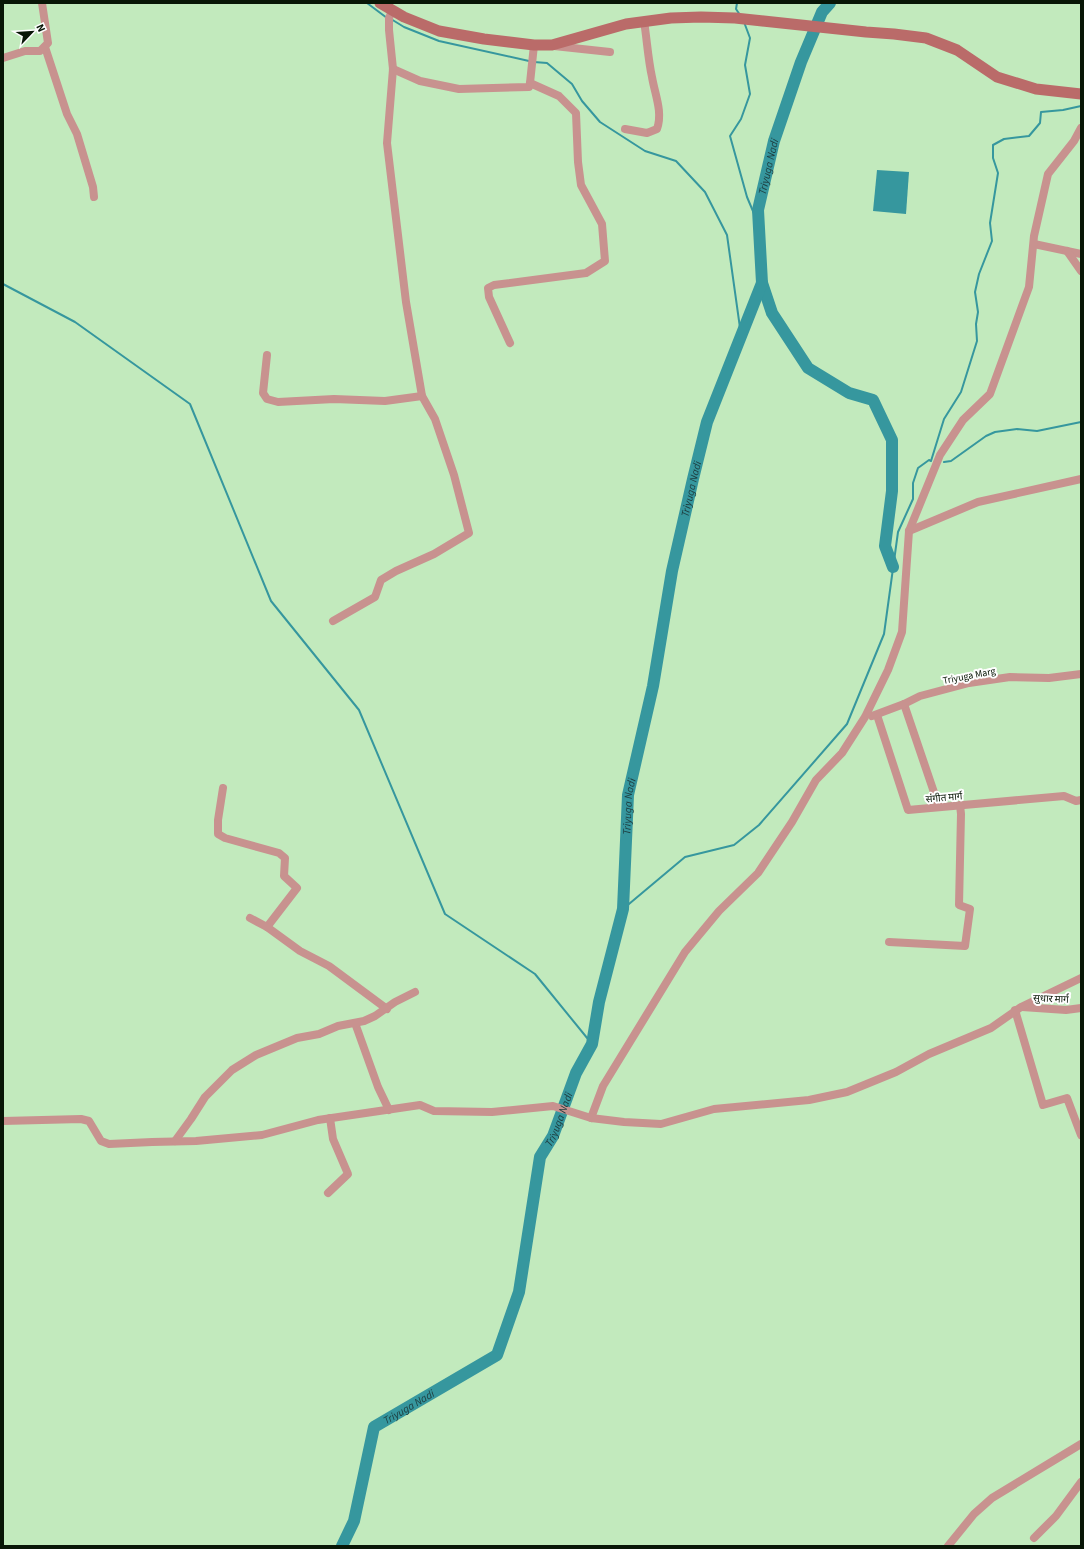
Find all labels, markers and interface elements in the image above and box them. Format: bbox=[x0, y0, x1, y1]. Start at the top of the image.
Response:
north arrow bbox=[12, 12, 52, 52]
text: N bbox=[32, 21, 49, 34]
water label: Triyuga Nadi bbox=[755, 136, 782, 196]
water label: Triyuga Nadi bbox=[678, 459, 705, 518]
street label: Triyuga Marg bbox=[942, 664, 997, 688]
water label: Triyuga Nadi bbox=[619, 776, 640, 835]
street label: संगीत मार्ग bbox=[925, 789, 964, 807]
street label: सुधार मार्ग bbox=[1033, 991, 1070, 1007]
water label: Triyuga Nadi bbox=[541, 1090, 576, 1149]
water label: Triyuga Nadi bbox=[381, 1386, 438, 1428]

